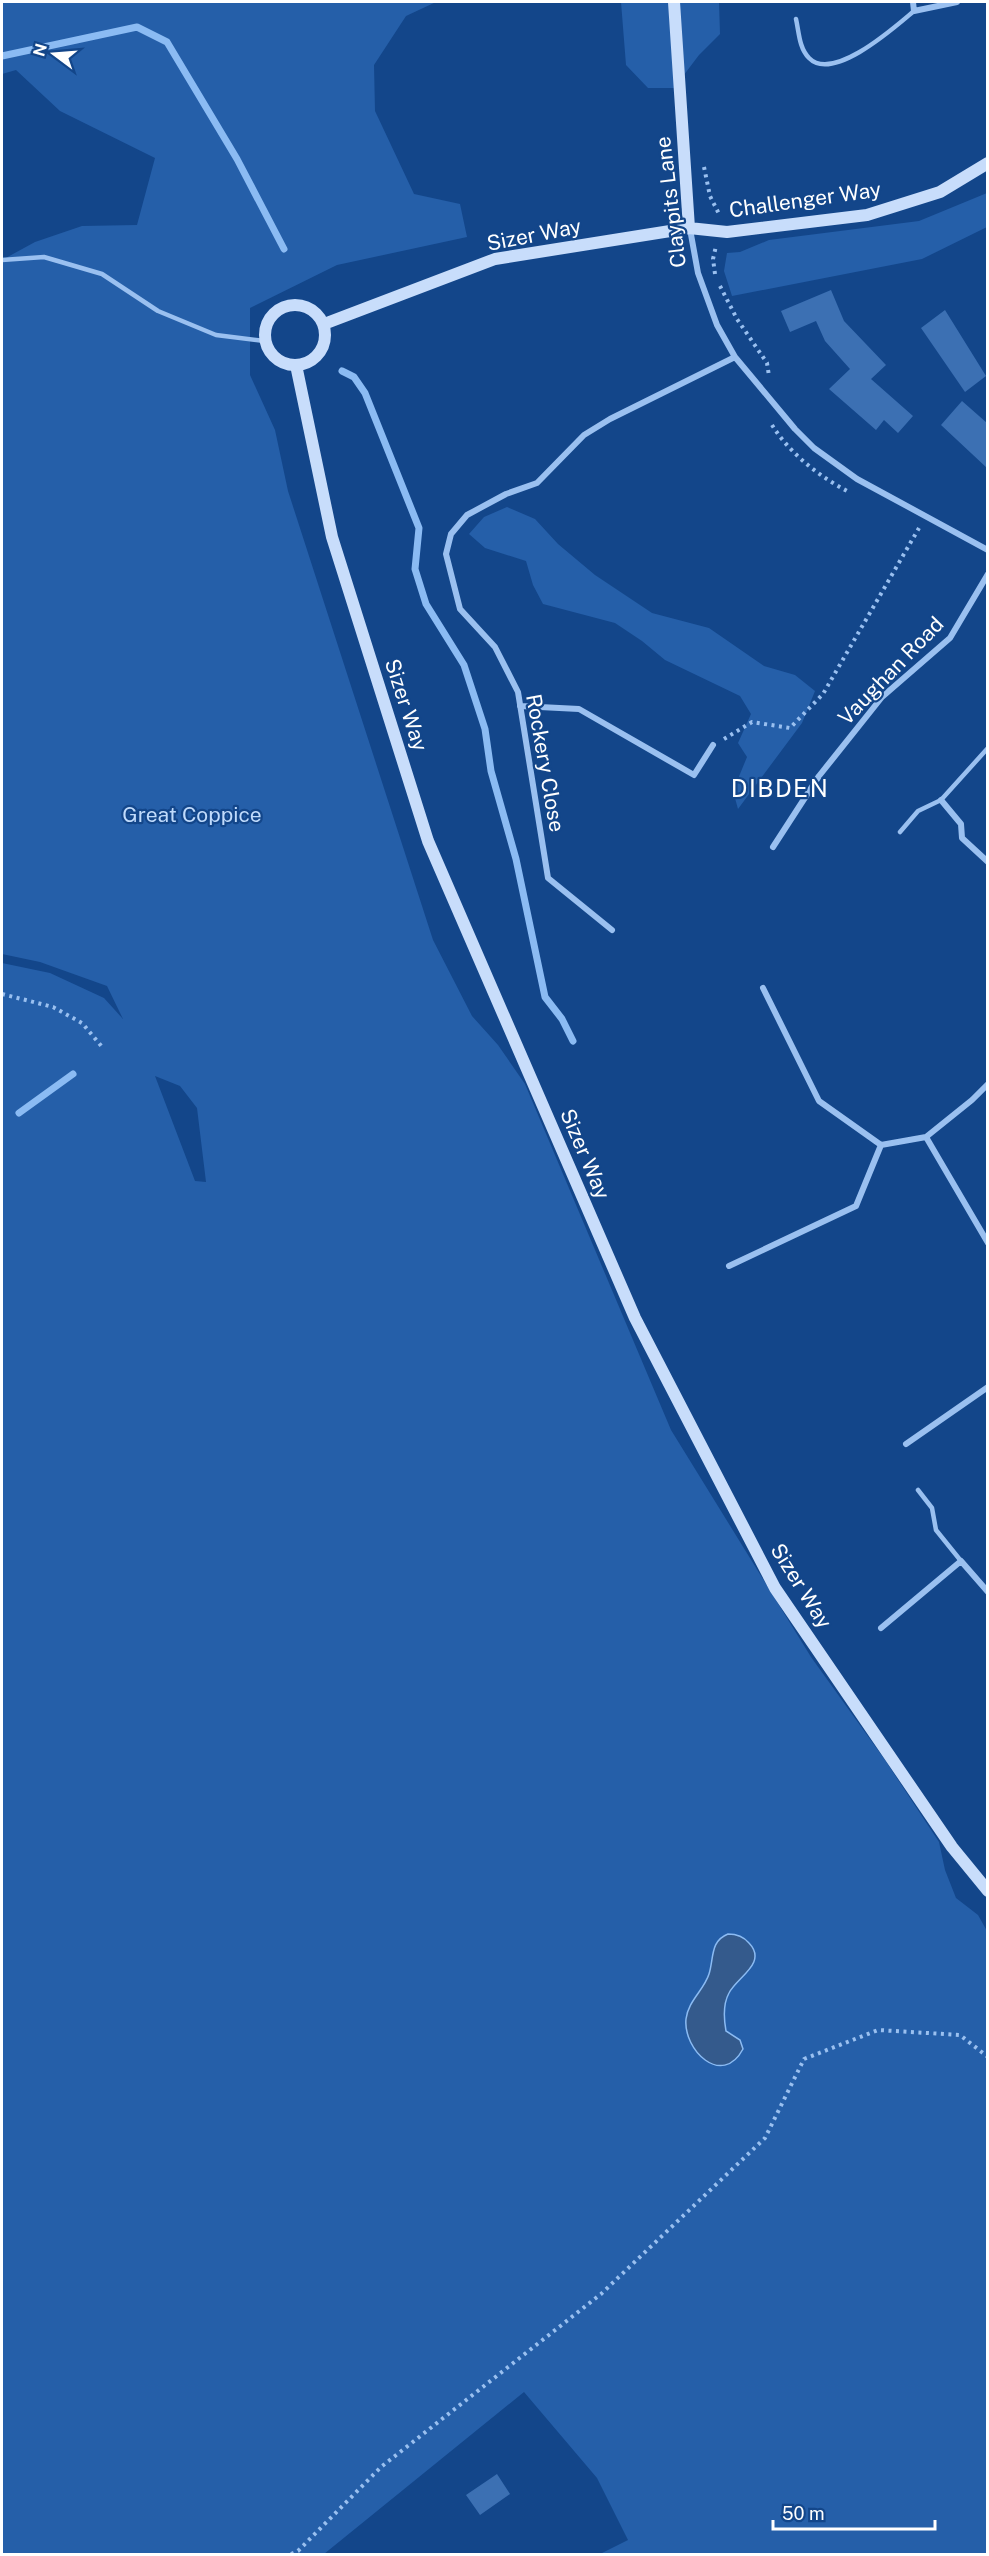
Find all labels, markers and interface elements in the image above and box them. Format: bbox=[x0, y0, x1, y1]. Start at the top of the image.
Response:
north arrow bbox=[24, 24, 84, 84]
text: N bbox=[29, 41, 51, 59]
street label: Claypits Lane bbox=[650, 135, 691, 269]
street label: Challenger Way bbox=[727, 176, 882, 223]
street label: Sizer Way bbox=[485, 213, 583, 256]
street label: Vaughan Road bbox=[833, 611, 948, 730]
street label: Sizer Way bbox=[380, 656, 433, 754]
street label: Rockery Close bbox=[521, 692, 570, 834]
district label: DIBDEN bbox=[731, 774, 829, 802]
park label: Great Coppice bbox=[122, 802, 262, 827]
street label: Sizer Way bbox=[555, 1105, 616, 1203]
street label: Sizer Way bbox=[765, 1539, 837, 1633]
scale bar bbox=[773, 2493, 935, 2531]
text: 50 m bbox=[782, 2503, 825, 2524]

